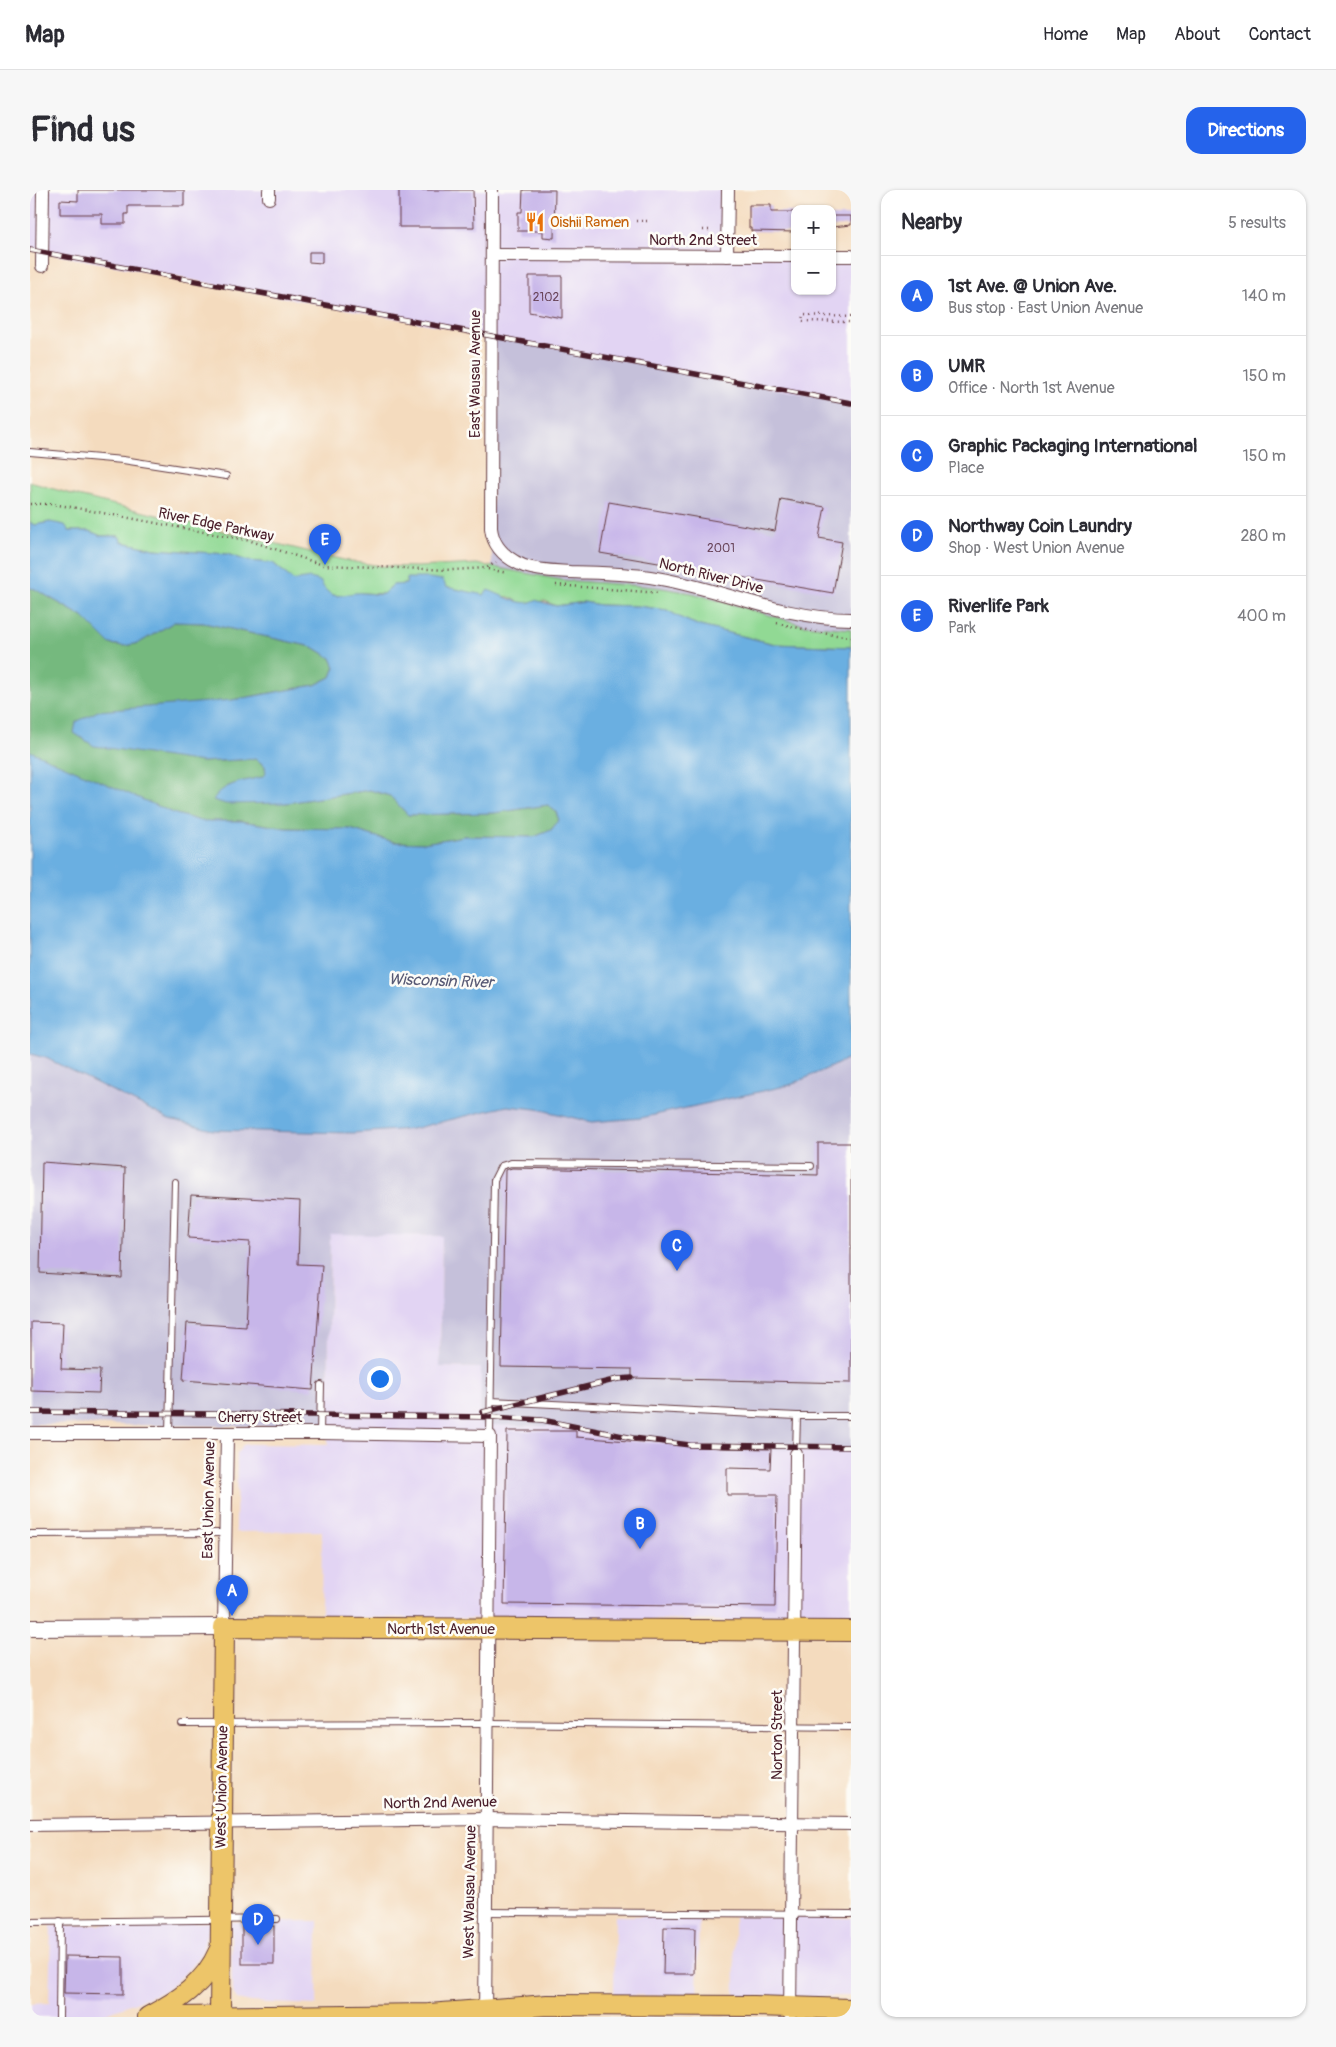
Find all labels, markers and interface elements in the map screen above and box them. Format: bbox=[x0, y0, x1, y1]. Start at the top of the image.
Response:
text: Map bbox=[25, 20, 65, 49]
text: Home bbox=[1043, 23, 1088, 46]
text: Map bbox=[1116, 23, 1146, 46]
text: About bbox=[1174, 23, 1220, 46]
text: Contact bbox=[1248, 23, 1311, 46]
button: Directions bbox=[1186, 107, 1306, 154]
text: Find us bbox=[30, 108, 135, 152]
map controls bbox=[791, 205, 836, 295]
button: + bbox=[791, 205, 836, 250]
text: Nearby bbox=[901, 209, 962, 236]
restaurant icon: Oishii Ramen bbox=[524, 211, 546, 233]
place label: Oishii Ramen bbox=[550, 213, 629, 232]
text: 5 results bbox=[1228, 213, 1286, 233]
street label: North 2nd Street bbox=[649, 231, 758, 250]
button: − bbox=[791, 250, 836, 295]
text: 1st Ave. @ Union Ave. bbox=[948, 274, 1117, 298]
text: A bbox=[912, 286, 922, 306]
text: 140 m bbox=[1242, 286, 1286, 306]
house number: 2102 bbox=[533, 290, 559, 305]
text: Bus stop · East Union Avenue bbox=[948, 298, 1143, 318]
street label: East Wausau Avenue bbox=[466, 309, 485, 438]
text: UMR bbox=[948, 354, 985, 378]
text: B bbox=[912, 366, 922, 386]
text: 150 m bbox=[1242, 366, 1286, 386]
text: Office · North 1st Avenue bbox=[948, 378, 1115, 398]
text: Graphic Packaging International bbox=[948, 434, 1198, 458]
text: C bbox=[912, 446, 922, 466]
text: 150 m bbox=[1242, 446, 1286, 466]
text: Place bbox=[948, 458, 984, 478]
street label: River Edge Parkway bbox=[157, 503, 276, 547]
text: Northway Coin Laundry bbox=[948, 514, 1132, 538]
pin: E bbox=[309, 524, 341, 565]
text: D bbox=[912, 526, 922, 546]
text: 280 m bbox=[1240, 526, 1286, 546]
text: Shop · West Union Avenue bbox=[948, 538, 1125, 558]
house number: 2001 bbox=[707, 541, 735, 556]
street label: North River Drive bbox=[657, 554, 766, 598]
text: Riverlife Park bbox=[948, 594, 1049, 618]
text: E bbox=[913, 606, 921, 626]
text: 400 m bbox=[1237, 606, 1286, 626]
text: Park bbox=[948, 618, 976, 638]
water label: Wisconsin River bbox=[388, 969, 496, 993]
pin: C bbox=[661, 1230, 693, 1271]
your location bbox=[367, 1366, 393, 1392]
street label: Cherry Street bbox=[218, 1408, 303, 1427]
street label: East Union Avenue bbox=[198, 1440, 220, 1559]
pin: B bbox=[624, 1508, 656, 1549]
pin: A bbox=[216, 1575, 248, 1616]
street label: North 1st Avenue bbox=[387, 1620, 496, 1639]
street label: Norton Street bbox=[768, 1689, 787, 1780]
street label: West Union Avenue bbox=[211, 1725, 233, 1849]
street label: North 2nd Avenue bbox=[383, 1793, 497, 1813]
street label: West Wausau Avenue bbox=[459, 1824, 481, 1959]
pin: D bbox=[242, 1904, 274, 1945]

